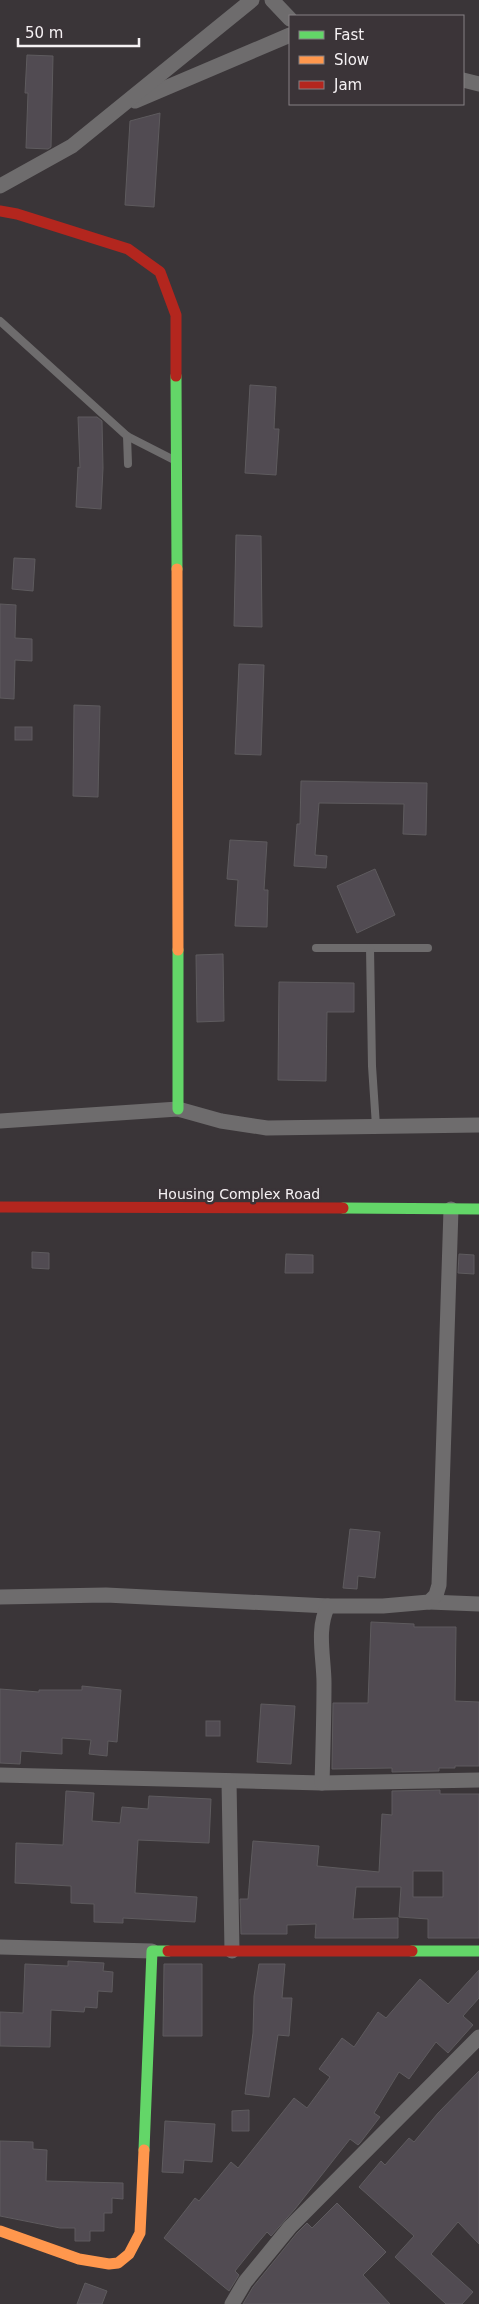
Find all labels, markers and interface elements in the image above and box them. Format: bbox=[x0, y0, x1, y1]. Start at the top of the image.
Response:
scale bar bbox=[18, 15, 139, 47]
legend bbox=[289, 15, 464, 105]
text: 50 m bbox=[25, 24, 63, 42]
text: Fast bbox=[334, 26, 364, 44]
text: Slow bbox=[334, 51, 369, 69]
text: Jam bbox=[333, 76, 362, 94]
street label: Housing Complex Road bbox=[158, 1186, 320, 1202]

